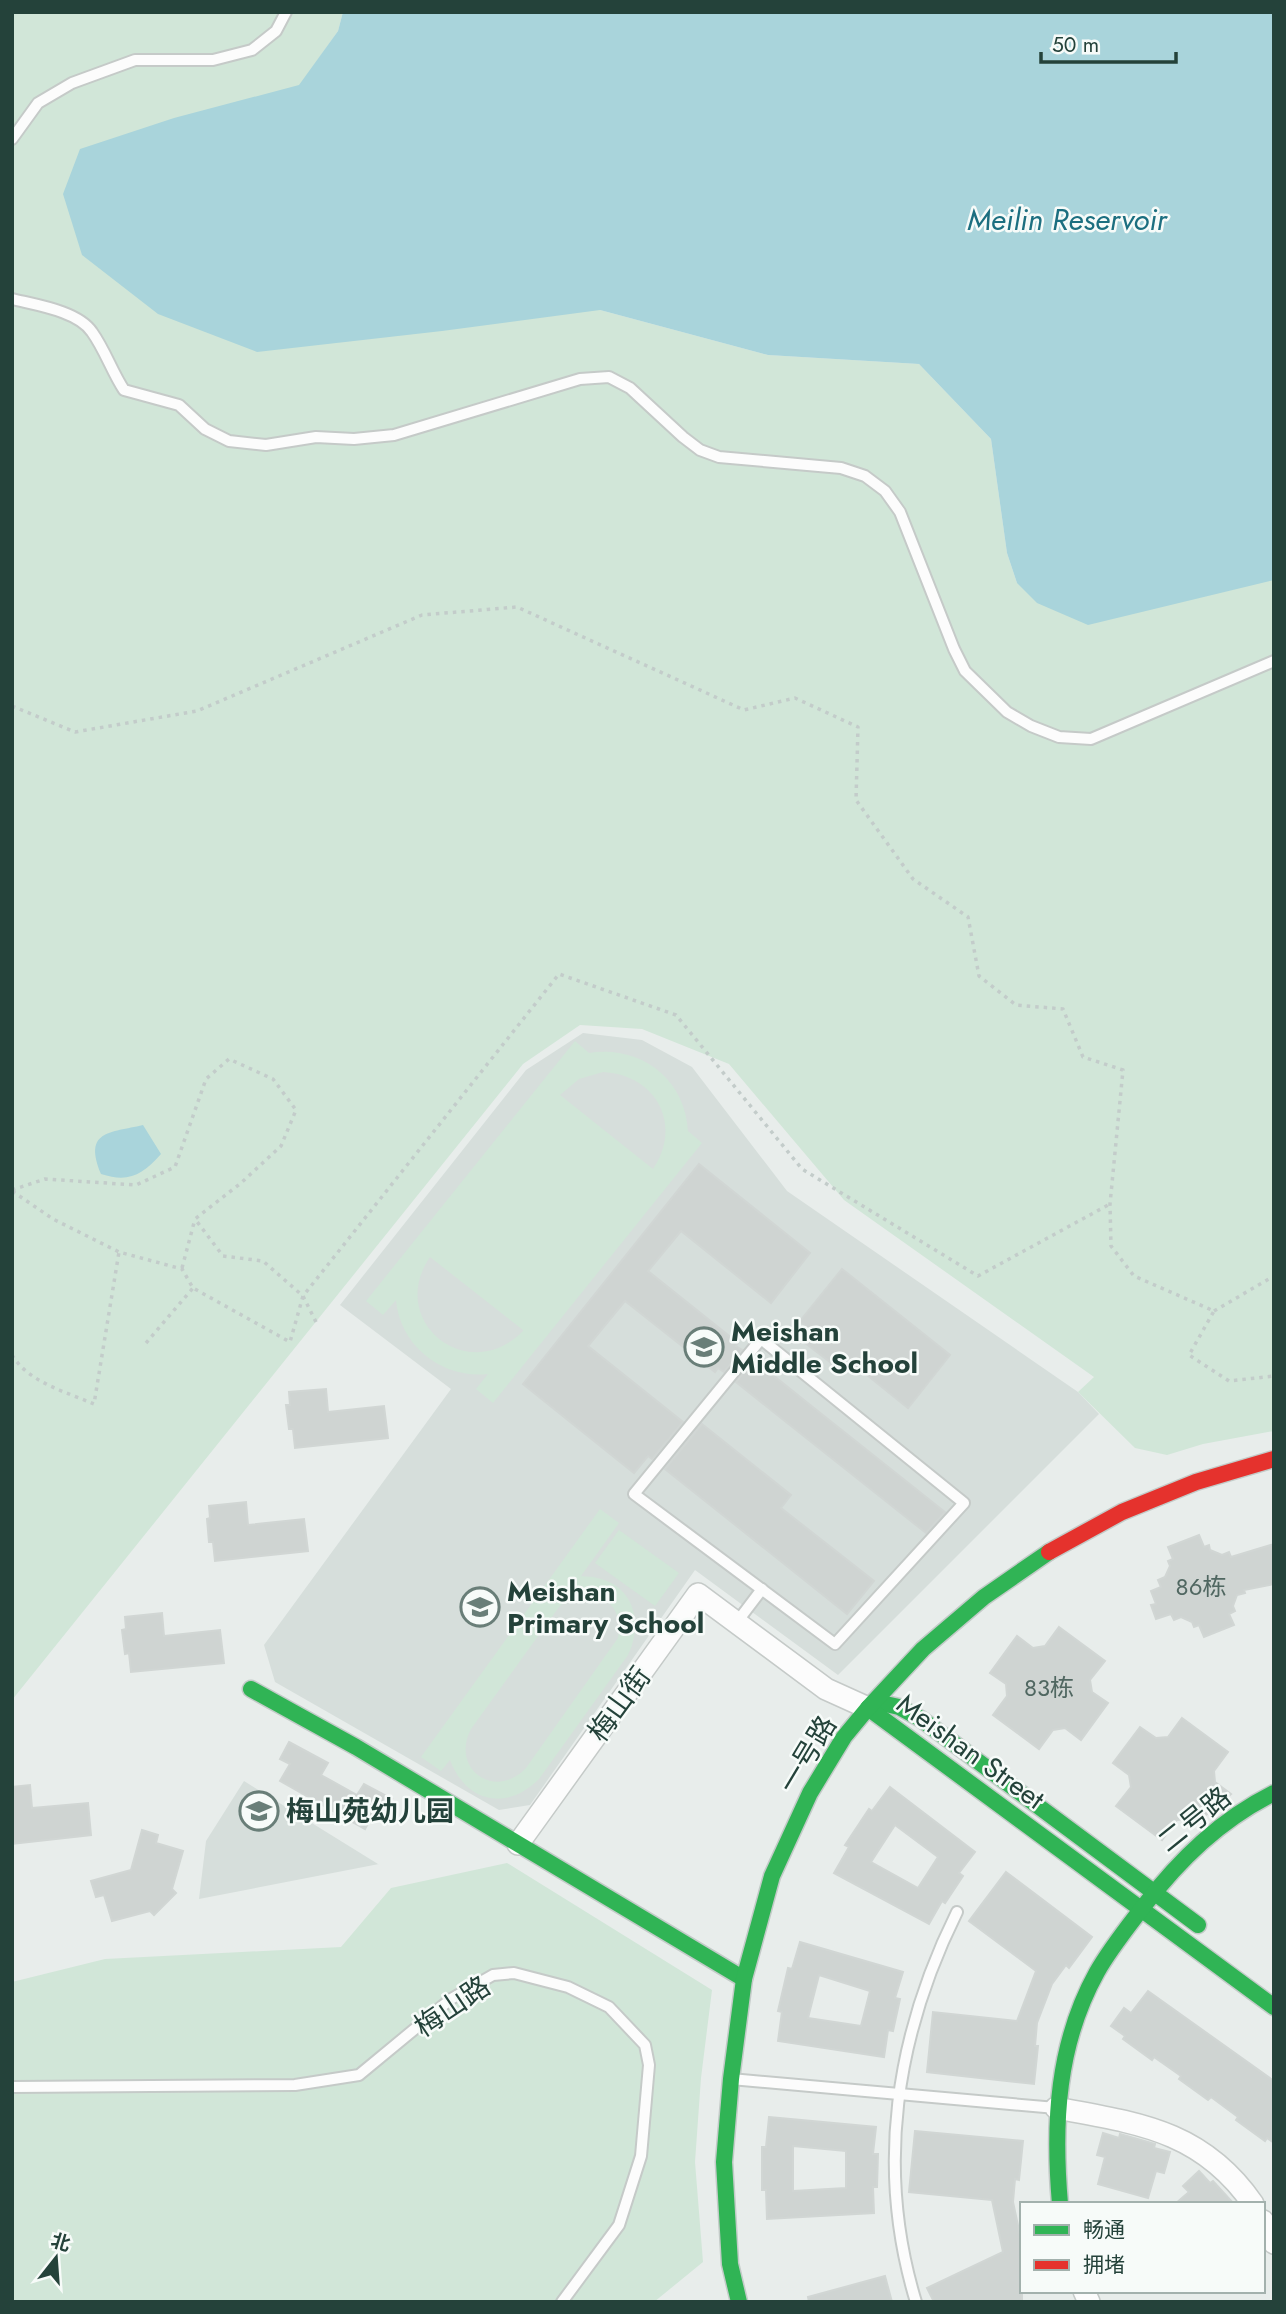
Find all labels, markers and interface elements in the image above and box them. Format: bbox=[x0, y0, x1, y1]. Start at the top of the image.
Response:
scale bar bbox=[1041, 21, 1176, 65]
text: 50 m bbox=[1052, 30, 1099, 60]
water label: Meilin Reservoir bbox=[967, 198, 1169, 241]
place label: Meishan Middle School bbox=[731, 1311, 918, 1384]
school or university icon: Meishan Middle School bbox=[683, 1326, 725, 1368]
house number: 86栋 bbox=[1176, 1569, 1226, 1604]
place label: Meishan Primary School bbox=[507, 1571, 704, 1644]
school or university icon: Meishan Primary School bbox=[459, 1586, 501, 1628]
street label: 梅山街 bbox=[578, 1658, 661, 1750]
house number: 83栋 bbox=[1024, 1670, 1074, 1705]
street label: Meishan Street bbox=[888, 1684, 1053, 1819]
street label: 一号路 bbox=[768, 1708, 847, 1801]
street label: 二号路 bbox=[1149, 1777, 1240, 1862]
school or university icon: 梅山苑幼儿园 bbox=[238, 1790, 280, 1832]
place label: 梅山苑幼儿园 bbox=[286, 1791, 454, 1832]
street label: 梅山路 bbox=[406, 1966, 499, 2047]
legend bbox=[1020, 2202, 1265, 2293]
text: 畅通 bbox=[1083, 2215, 1125, 2245]
north arrow bbox=[21, 2223, 91, 2293]
text: 北 bbox=[48, 2227, 74, 2258]
text: 拥堵 bbox=[1083, 2250, 1125, 2280]

